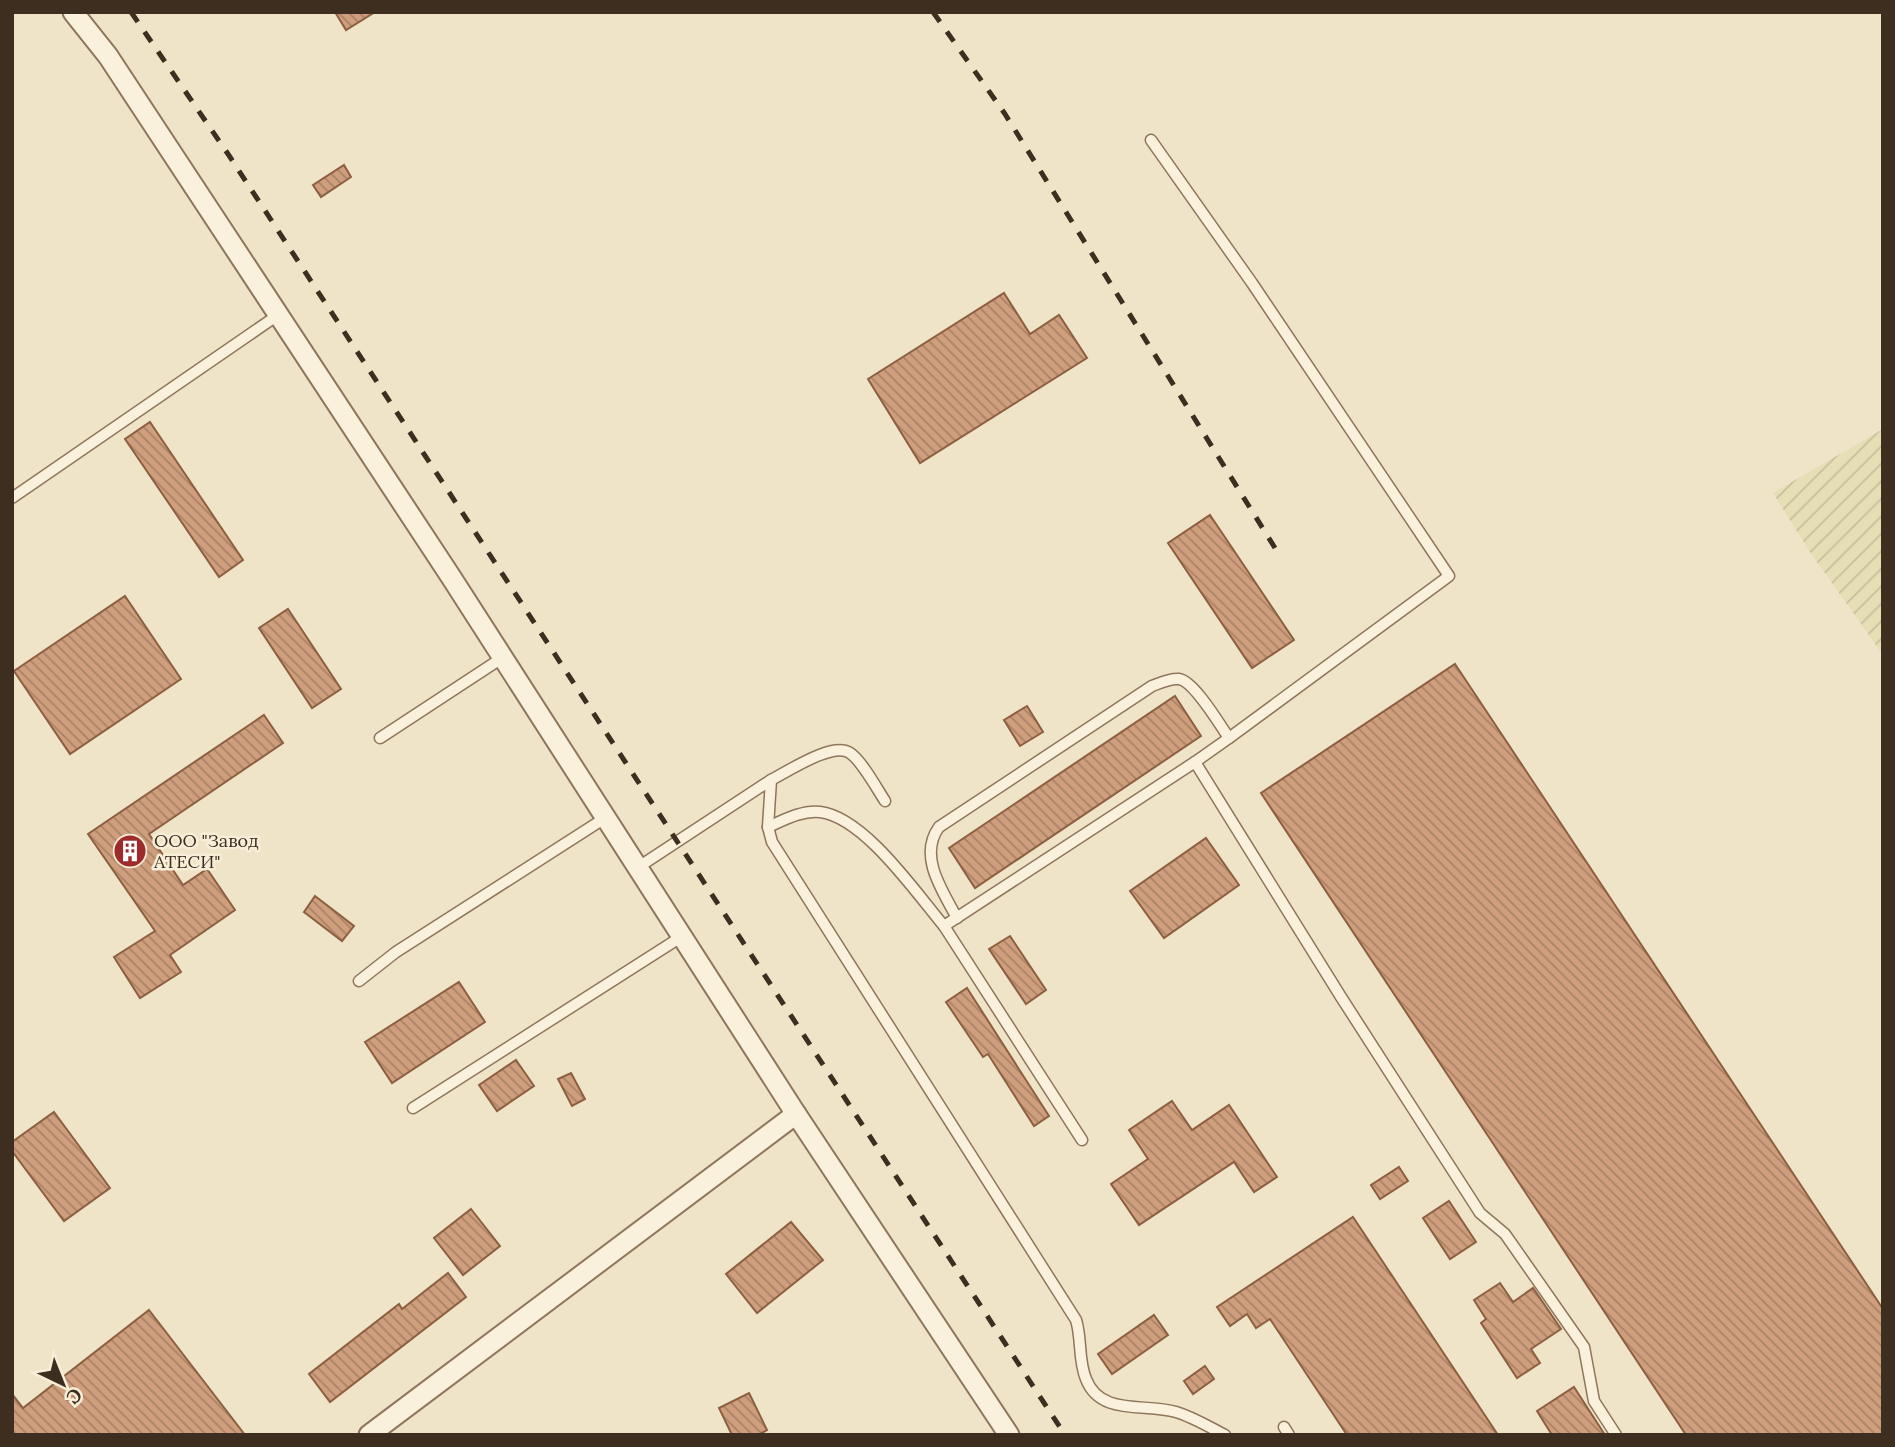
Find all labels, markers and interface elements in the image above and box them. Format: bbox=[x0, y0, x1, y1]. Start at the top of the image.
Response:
place label: ООО "Завод АТЕСИ" bbox=[153, 829, 259, 873]
building icon: ООО "Завод АТЕСИ" bbox=[111, 832, 149, 870]
north arrow bbox=[28, 1349, 98, 1419]
text: С bbox=[62, 1383, 88, 1410]

